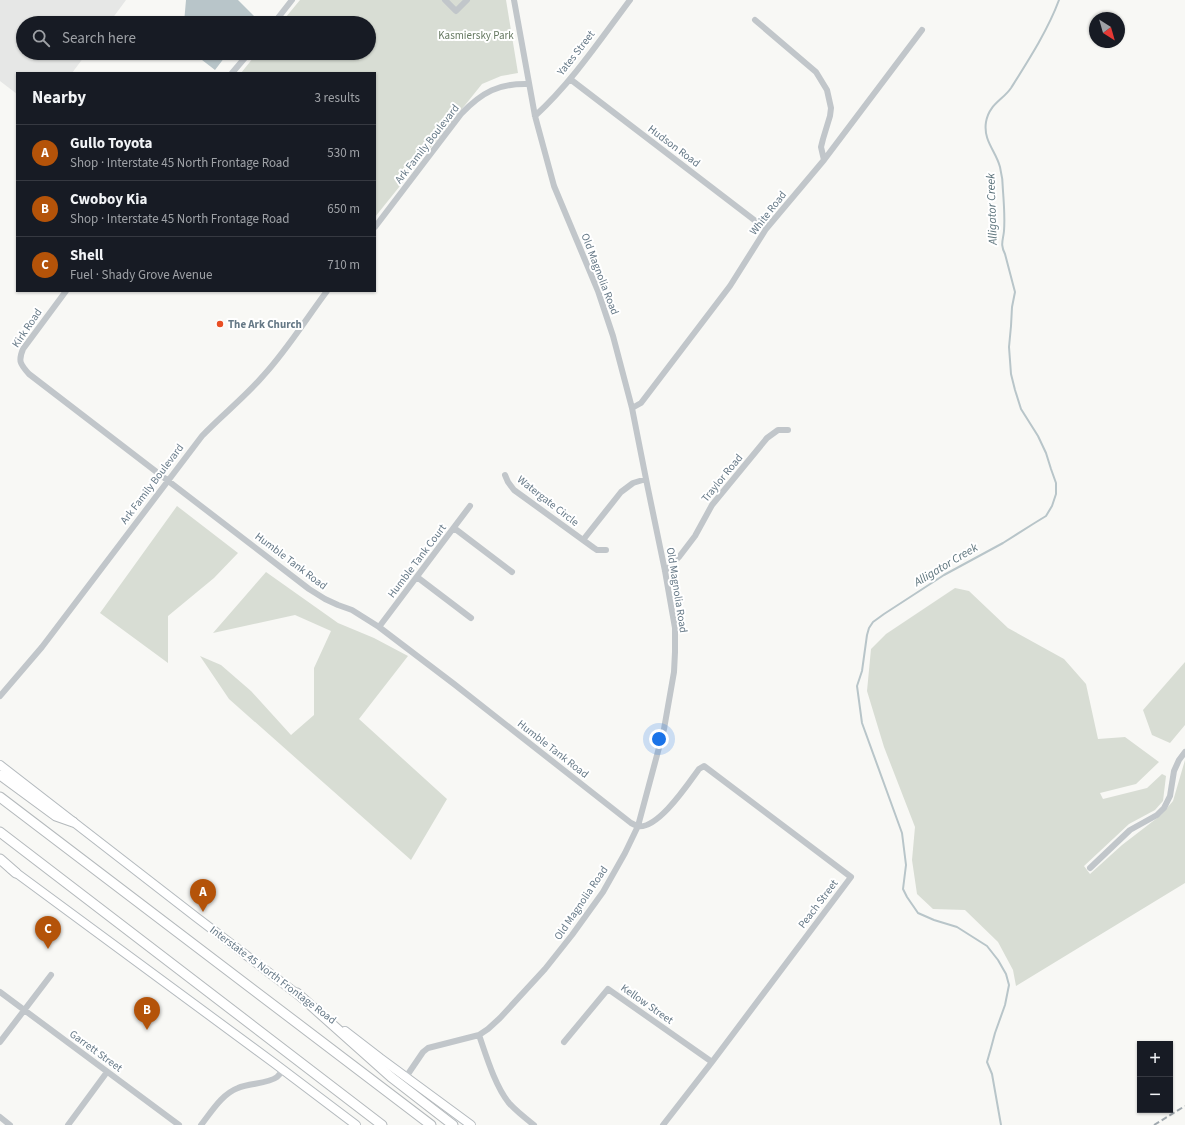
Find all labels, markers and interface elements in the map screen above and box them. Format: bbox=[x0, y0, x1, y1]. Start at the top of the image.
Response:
north arrow bbox=[1089, 12, 1125, 48]
search box bbox=[16, 16, 376, 60]
icon: search bbox=[30, 27, 52, 49]
street label: Yates Street bbox=[553, 27, 598, 79]
text: Search here bbox=[62, 28, 136, 49]
park label: Kasmiersky Park bbox=[438, 28, 514, 43]
text: Nearby bbox=[32, 86, 86, 110]
text: 3 results bbox=[315, 89, 360, 107]
street label: Ark Family Boulevard bbox=[391, 101, 463, 187]
street label: Hudson Road bbox=[645, 121, 703, 171]
text: Gullo Toyota bbox=[70, 133, 152, 154]
text: A bbox=[41, 144, 49, 162]
text: 530 m bbox=[327, 144, 360, 162]
text: Shop · Interstate 45 North Frontage Road bbox=[70, 154, 290, 172]
water label: Alligator Creek bbox=[982, 172, 1002, 246]
street label: White Road bbox=[746, 188, 790, 238]
text: Cwoboy Kia bbox=[70, 189, 147, 210]
text: B bbox=[41, 200, 49, 218]
text: 650 m bbox=[327, 200, 360, 218]
text: Shop · Interstate 45 North Frontage Road bbox=[70, 210, 290, 228]
street label: Old Magnolia Road bbox=[578, 231, 622, 317]
text: Shell bbox=[70, 245, 103, 266]
text: C bbox=[41, 256, 49, 274]
text: 710 m bbox=[327, 256, 360, 274]
text: Fuel · Shady Grove Avenue bbox=[70, 266, 212, 284]
street label: Kirk Road bbox=[8, 306, 46, 350]
place label: The Ark Church bbox=[228, 317, 302, 332]
marker: The Ark Church bbox=[215, 319, 225, 329]
street label: Ark Family Boulevard bbox=[117, 441, 187, 527]
street label: Traylor Road bbox=[698, 451, 746, 505]
street label: Watergate Circle bbox=[514, 472, 582, 530]
street label: Humble Tank Court bbox=[384, 521, 450, 601]
street label: Humble Tank Road bbox=[252, 529, 330, 593]
water label: Alligator Creek bbox=[910, 539, 981, 591]
street label: Old Magnolia Road bbox=[663, 546, 691, 634]
street label: Humble Tank Road bbox=[514, 716, 592, 782]
your location bbox=[649, 729, 669, 749]
street label: Old Magnolia Road bbox=[551, 863, 611, 943]
street label: Peach Street bbox=[795, 876, 841, 932]
pin: A bbox=[190, 879, 216, 912]
pin: C bbox=[35, 916, 61, 949]
street label: Interstate 45 North Frontage Road bbox=[207, 922, 339, 1028]
street label: Kellow Street bbox=[618, 980, 676, 1028]
pin: B bbox=[134, 997, 160, 1030]
street label: Garrett Street bbox=[66, 1027, 126, 1076]
map controls bbox=[1137, 1041, 1173, 1113]
button: + bbox=[1137, 1041, 1173, 1077]
button: − bbox=[1137, 1077, 1173, 1113]

